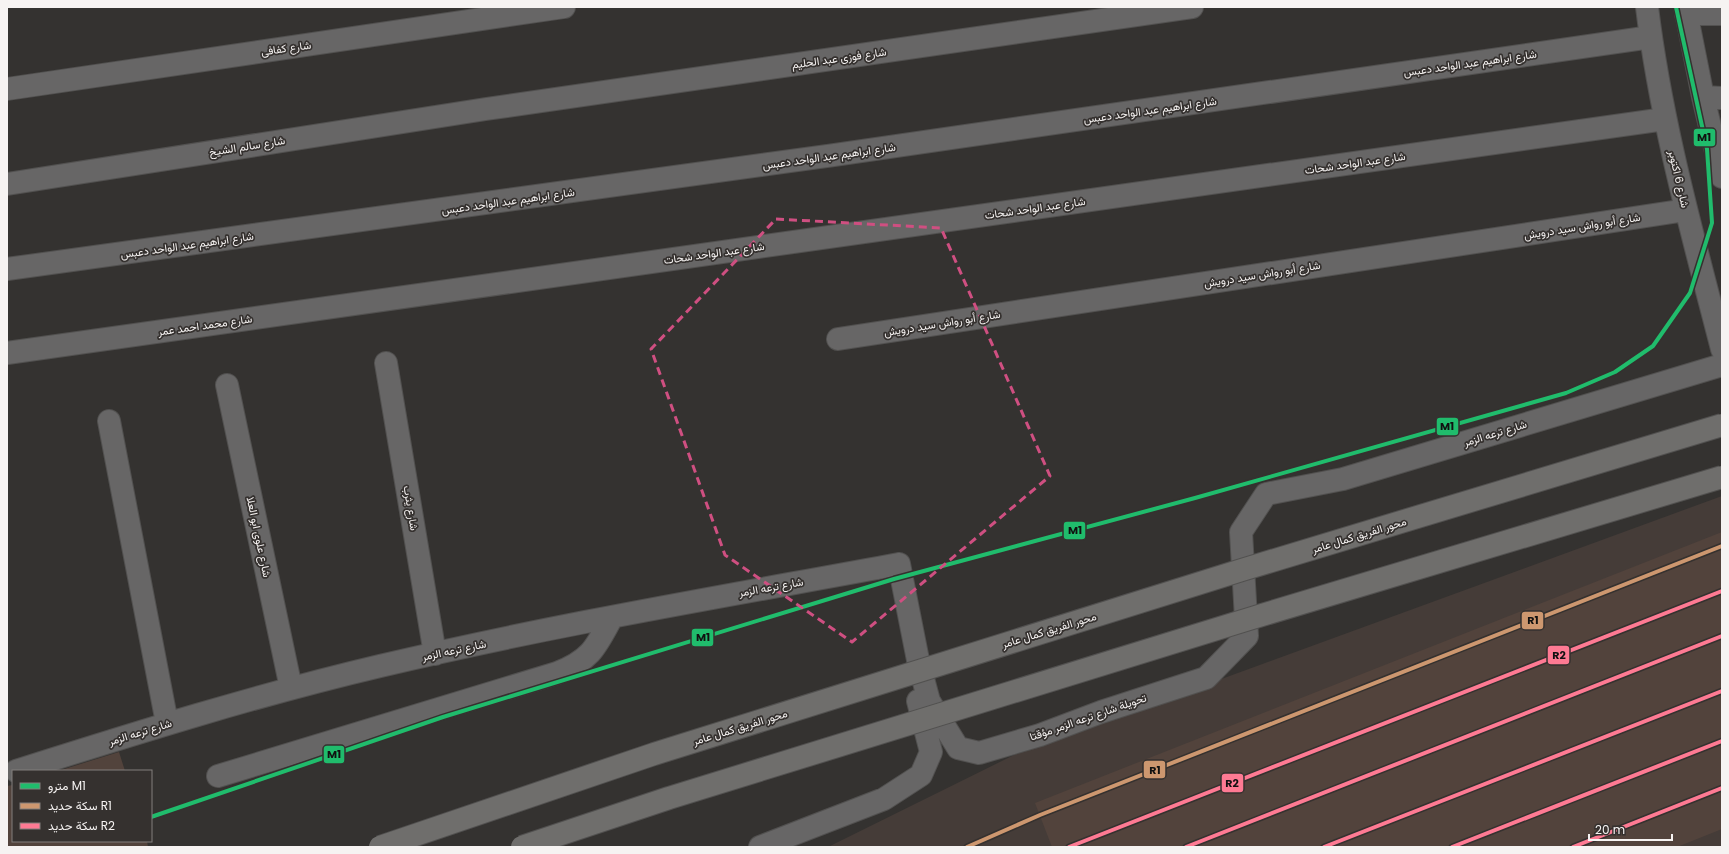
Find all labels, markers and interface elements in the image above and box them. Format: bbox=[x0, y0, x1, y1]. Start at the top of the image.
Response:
street label: شارع كفافى bbox=[260, 37, 312, 59]
street label: شارع فوزى عبد الحليم bbox=[791, 43, 888, 73]
street label: شارع ابراهيم عبد الواحد دعبس bbox=[1402, 46, 1538, 80]
street label: شارع ابراهيم عبد الواحد دعبس bbox=[1082, 93, 1218, 127]
line badge: M1 bbox=[1693, 128, 1716, 147]
text: M1 bbox=[1697, 129, 1711, 145]
street label: شارع سالم الشيخ bbox=[208, 132, 287, 160]
street label: شارع ابراهيم عبد الواحد دعبس bbox=[761, 139, 897, 173]
street label: شارع عبد الواحد شحات bbox=[1304, 148, 1407, 178]
street label: شارع 6 اكتوبر bbox=[1664, 148, 1693, 210]
street label: شارع ابراهيم عبد الواحد دعبس bbox=[440, 184, 576, 218]
street label: شارع عبد الواحد شحات bbox=[984, 193, 1087, 223]
street label: شارع أبو رواش سيد درويش bbox=[1523, 209, 1642, 243]
street label: شارع ابراهيم عبد الواحد دعبس bbox=[119, 228, 255, 262]
street label: شارع عبد الواحد شحات bbox=[663, 238, 766, 268]
street label: شارع أبو رواش سيد درويش bbox=[1203, 257, 1322, 291]
street label: شارع أبو رواش سيد درويش bbox=[883, 306, 1002, 340]
street label: شارع محمد احمد عمر bbox=[156, 310, 253, 340]
street label: شارع ترعه الزمر bbox=[1460, 416, 1529, 451]
line badge: M1 bbox=[1436, 417, 1459, 436]
text: M1 bbox=[1440, 418, 1454, 434]
street label: شارع يثرب bbox=[400, 484, 423, 532]
street label: شارع علوى ابو العلا bbox=[243, 495, 275, 579]
street label: محور الفريق كمال عامر bbox=[1309, 513, 1408, 557]
line badge: M1 bbox=[1063, 521, 1086, 540]
text: M1 bbox=[1068, 522, 1082, 538]
street label: شارع ترعه الزمر bbox=[736, 573, 805, 601]
street label: محور الفريق كمال عامر bbox=[999, 608, 1098, 652]
line badge: R1 bbox=[1521, 611, 1544, 630]
text: R1 bbox=[1527, 612, 1539, 628]
line badge: M1 bbox=[691, 628, 714, 647]
text: M1 bbox=[696, 629, 710, 645]
street label: شارع ترعه الزمر bbox=[419, 635, 488, 665]
line badge: R2 bbox=[1547, 645, 1570, 665]
text: R2 bbox=[1552, 647, 1566, 663]
street label: تحويلة شارع ترعه الزمر مؤقتا bbox=[1027, 689, 1149, 745]
street label: محور الفريق كمال عامر bbox=[690, 705, 789, 749]
street label: شارع ترعه الزمر bbox=[105, 715, 174, 750]
line badge: M1 bbox=[323, 745, 345, 764]
text: M1 bbox=[327, 746, 341, 762]
line badge: R1 bbox=[1143, 760, 1166, 779]
text: R1 bbox=[1149, 762, 1161, 778]
legend bbox=[12, 770, 152, 842]
line badge: R2 bbox=[1221, 773, 1244, 793]
text: R2 bbox=[1225, 775, 1239, 791]
text: مترو M1 bbox=[48, 777, 86, 794]
text: سكة حديد R1 bbox=[48, 797, 112, 814]
scale bar bbox=[1589, 816, 1672, 842]
text: سكة حديد R2 bbox=[48, 817, 115, 834]
text: 20 m bbox=[1595, 821, 1625, 838]

